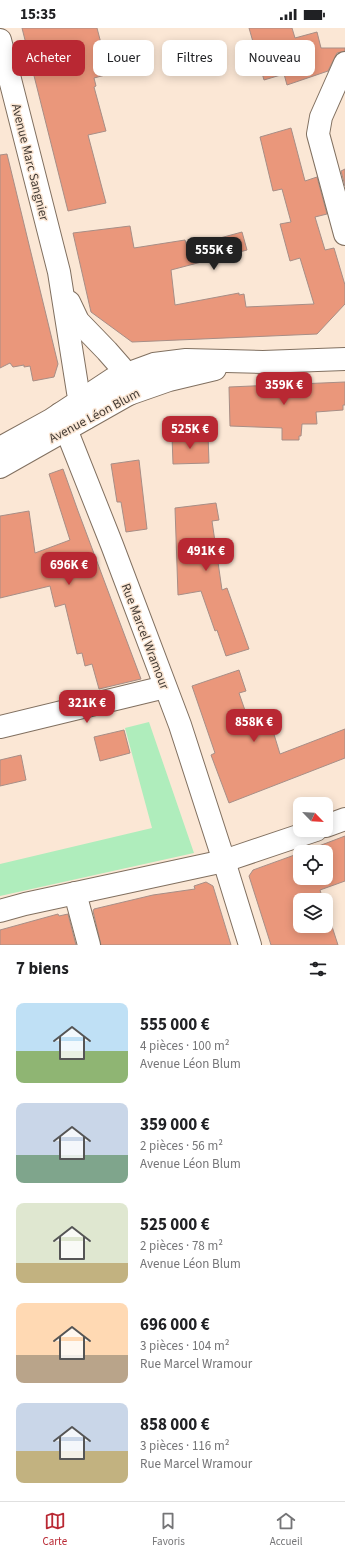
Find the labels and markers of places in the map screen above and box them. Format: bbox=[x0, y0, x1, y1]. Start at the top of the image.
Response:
pin: 555K € bbox=[181, 237, 247, 271]
pin: 359K € bbox=[251, 372, 317, 406]
pin: 525K € bbox=[157, 416, 223, 450]
pin: 491K € bbox=[173, 538, 239, 572]
pin: 696K € bbox=[36, 552, 102, 586]
pin: 321K € bbox=[54, 690, 120, 724]
pin: 858K € bbox=[221, 709, 287, 743]

